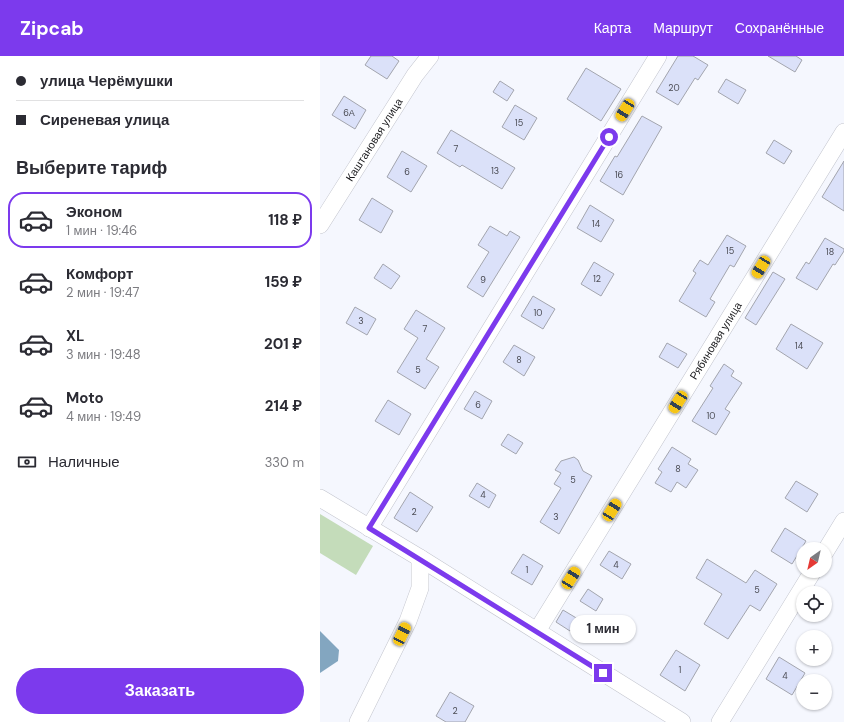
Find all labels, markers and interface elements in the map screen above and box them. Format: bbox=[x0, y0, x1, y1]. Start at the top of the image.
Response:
text: Zipcab bbox=[20, 16, 84, 41]
text: Карта bbox=[594, 19, 631, 37]
text: Маршрут bbox=[653, 19, 713, 37]
text: Сохранённые bbox=[735, 19, 824, 37]
text: улица Черёмушки bbox=[40, 71, 173, 91]
house number: 20 bbox=[668, 82, 680, 94]
street label: Каштановая улица bbox=[343, 95, 406, 184]
car bbox=[614, 97, 636, 123]
house number: 6А bbox=[343, 107, 355, 119]
text: Сиреневая улица bbox=[40, 110, 169, 130]
house number: 15 bbox=[515, 117, 523, 129]
route start bbox=[600, 128, 618, 146]
house number: 7 bbox=[454, 143, 459, 155]
text: Выберите тариф bbox=[16, 156, 167, 180]
house number: 13 bbox=[491, 165, 499, 177]
house number: 6 bbox=[404, 166, 410, 178]
house number: 16 bbox=[615, 169, 624, 181]
icon: car bbox=[18, 202, 54, 238]
text: Эконом bbox=[66, 202, 122, 222]
text: 118 ₽ bbox=[268, 210, 302, 230]
house number: 14 bbox=[592, 218, 601, 230]
text: 1 мин · 19:46 bbox=[66, 222, 137, 239]
house number: 15 bbox=[726, 245, 734, 257]
house number: 18 bbox=[826, 246, 834, 258]
car bbox=[750, 254, 772, 280]
icon: car bbox=[18, 264, 54, 300]
text: Комфорт bbox=[66, 264, 133, 284]
text: 159 ₽ bbox=[265, 272, 302, 292]
house number: 12 bbox=[593, 273, 601, 285]
house number: 9 bbox=[480, 274, 486, 286]
text: 2 мин · 19:47 bbox=[66, 284, 140, 301]
street label: Рябиновая улица bbox=[686, 298, 745, 382]
house number: 10 bbox=[534, 307, 542, 319]
house number: 3 bbox=[358, 315, 364, 327]
house number: 7 bbox=[423, 323, 428, 335]
icon: car bbox=[18, 326, 54, 362]
text: XL bbox=[66, 326, 84, 346]
text: 201 ₽ bbox=[264, 334, 302, 354]
house number: 14 bbox=[795, 340, 804, 352]
text: 3 мин · 19:48 bbox=[66, 346, 141, 363]
house number: 8 bbox=[516, 354, 522, 366]
house number: 5 bbox=[415, 364, 421, 376]
icon: car bbox=[18, 388, 54, 424]
text: Moto bbox=[66, 388, 104, 408]
car bbox=[667, 389, 689, 415]
text: 214 ₽ bbox=[265, 396, 302, 416]
house number: 6 bbox=[475, 399, 481, 411]
text: 4 мин · 19:49 bbox=[66, 408, 141, 425]
house number: 10 bbox=[707, 410, 715, 422]
icon: cash bbox=[16, 451, 38, 473]
text: Наличные bbox=[48, 452, 120, 472]
text: 330 m bbox=[265, 454, 304, 471]
house number: 8 bbox=[675, 463, 681, 475]
house number: 5 bbox=[570, 474, 576, 486]
house number: 4 bbox=[480, 489, 486, 501]
car bbox=[601, 497, 623, 523]
house number: 2 bbox=[411, 506, 417, 518]
house number: 3 bbox=[553, 511, 559, 523]
north arrow bbox=[796, 542, 832, 578]
map controls bbox=[796, 542, 832, 710]
house number: 4 bbox=[613, 559, 619, 571]
house number: 1 bbox=[526, 564, 529, 576]
car bbox=[560, 565, 582, 591]
house number: 5 bbox=[754, 584, 760, 596]
button: locate bbox=[796, 586, 832, 622]
callout: 1 мин bbox=[570, 615, 636, 643]
text: 1 мин bbox=[586, 620, 620, 637]
car bbox=[391, 621, 413, 647]
button: + bbox=[796, 630, 832, 666]
route end bbox=[594, 664, 612, 682]
house number: 1 bbox=[679, 664, 682, 676]
button: Заказать bbox=[16, 668, 304, 714]
house number: 4 bbox=[782, 670, 788, 682]
button: − bbox=[796, 674, 832, 710]
house number: 2 bbox=[452, 705, 458, 717]

